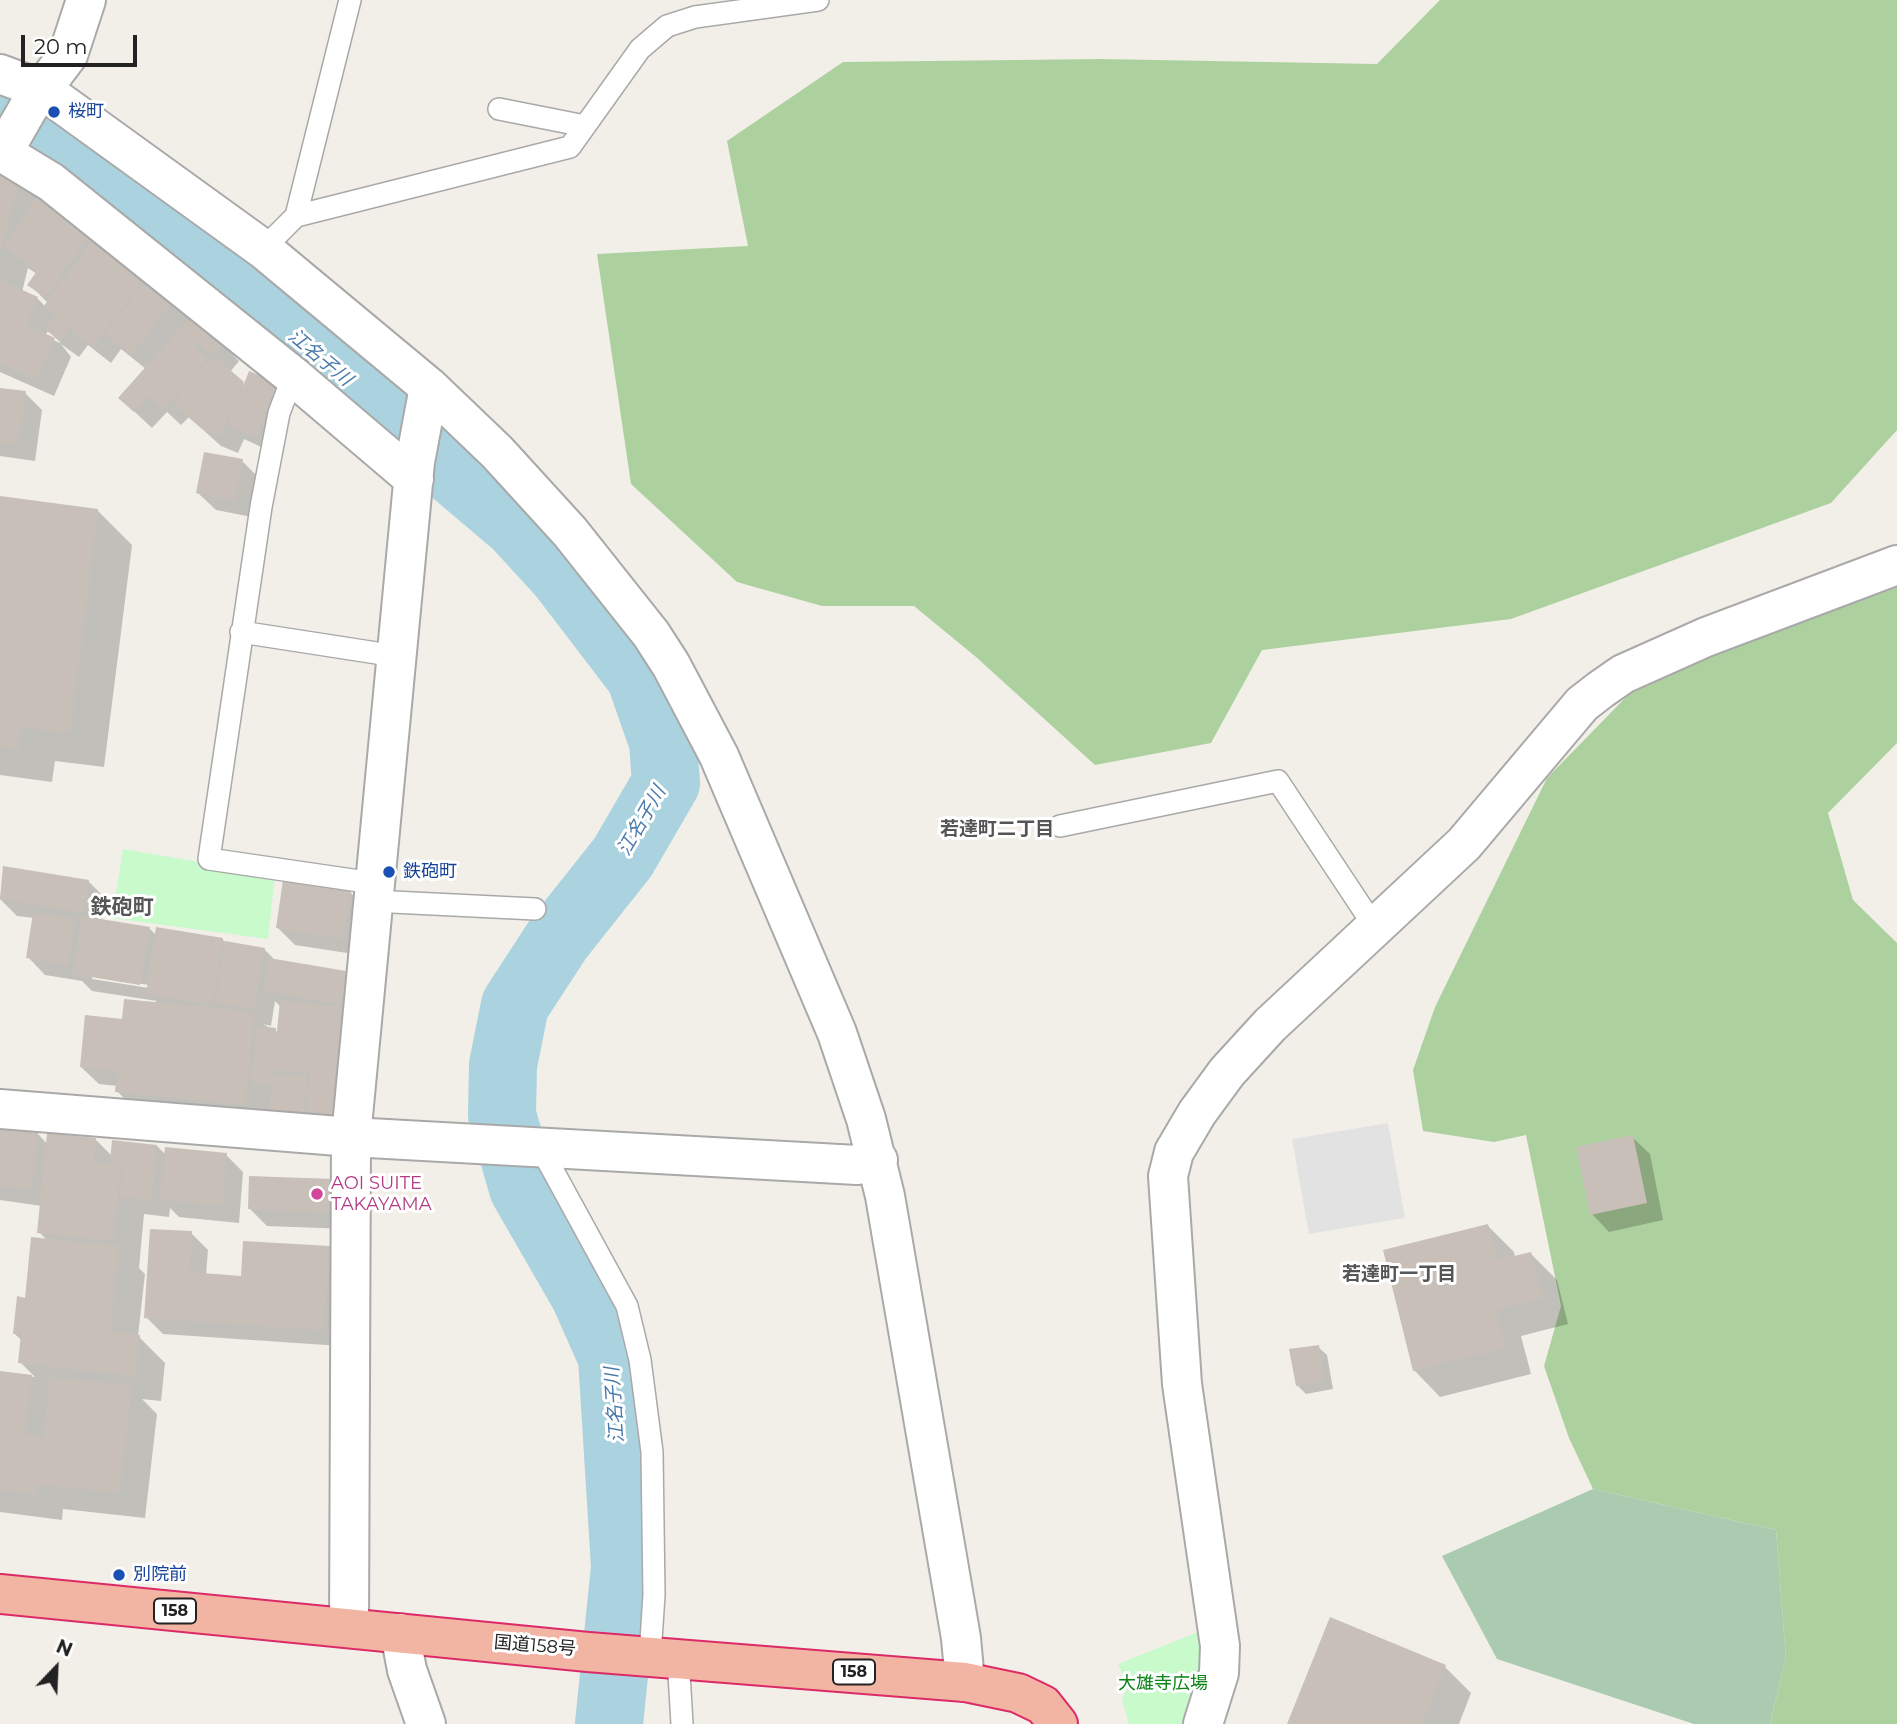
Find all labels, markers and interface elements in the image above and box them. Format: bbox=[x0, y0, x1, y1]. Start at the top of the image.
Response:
scale bar bbox=[24, 21, 140, 65]
text: 20 m bbox=[34, 34, 88, 59]
place label: 桜町 bbox=[68, 101, 104, 123]
marker: 桜町 bbox=[46, 104, 62, 120]
water label: 江名子川 bbox=[284, 325, 356, 391]
water label: 江名子川 bbox=[613, 782, 671, 860]
district label: 若達町二丁目 bbox=[940, 818, 1054, 840]
place label: 鉄砲町 bbox=[403, 861, 457, 883]
marker: 鉄砲町 bbox=[381, 864, 397, 880]
district label: 鉄砲町 bbox=[91, 895, 153, 921]
place label: AOI SUITE TAKAYAMA bbox=[331, 1173, 432, 1216]
marker: AOI SUITE TAKAYAMA bbox=[309, 1186, 325, 1202]
district label: 若達町一丁目 bbox=[1342, 1263, 1456, 1285]
water label: 江名子川 bbox=[601, 1366, 629, 1444]
place label: 別院前 bbox=[133, 1564, 187, 1586]
marker: 別院前 bbox=[111, 1567, 127, 1583]
road number: 158 bbox=[154, 1598, 196, 1624]
street label: 国道158号 bbox=[493, 1632, 577, 1660]
north arrow bbox=[21, 1633, 91, 1703]
text: N bbox=[53, 1635, 76, 1662]
road number: 158 bbox=[833, 1660, 875, 1684]
park label: 大雄寺広場 bbox=[1118, 1673, 1208, 1695]

